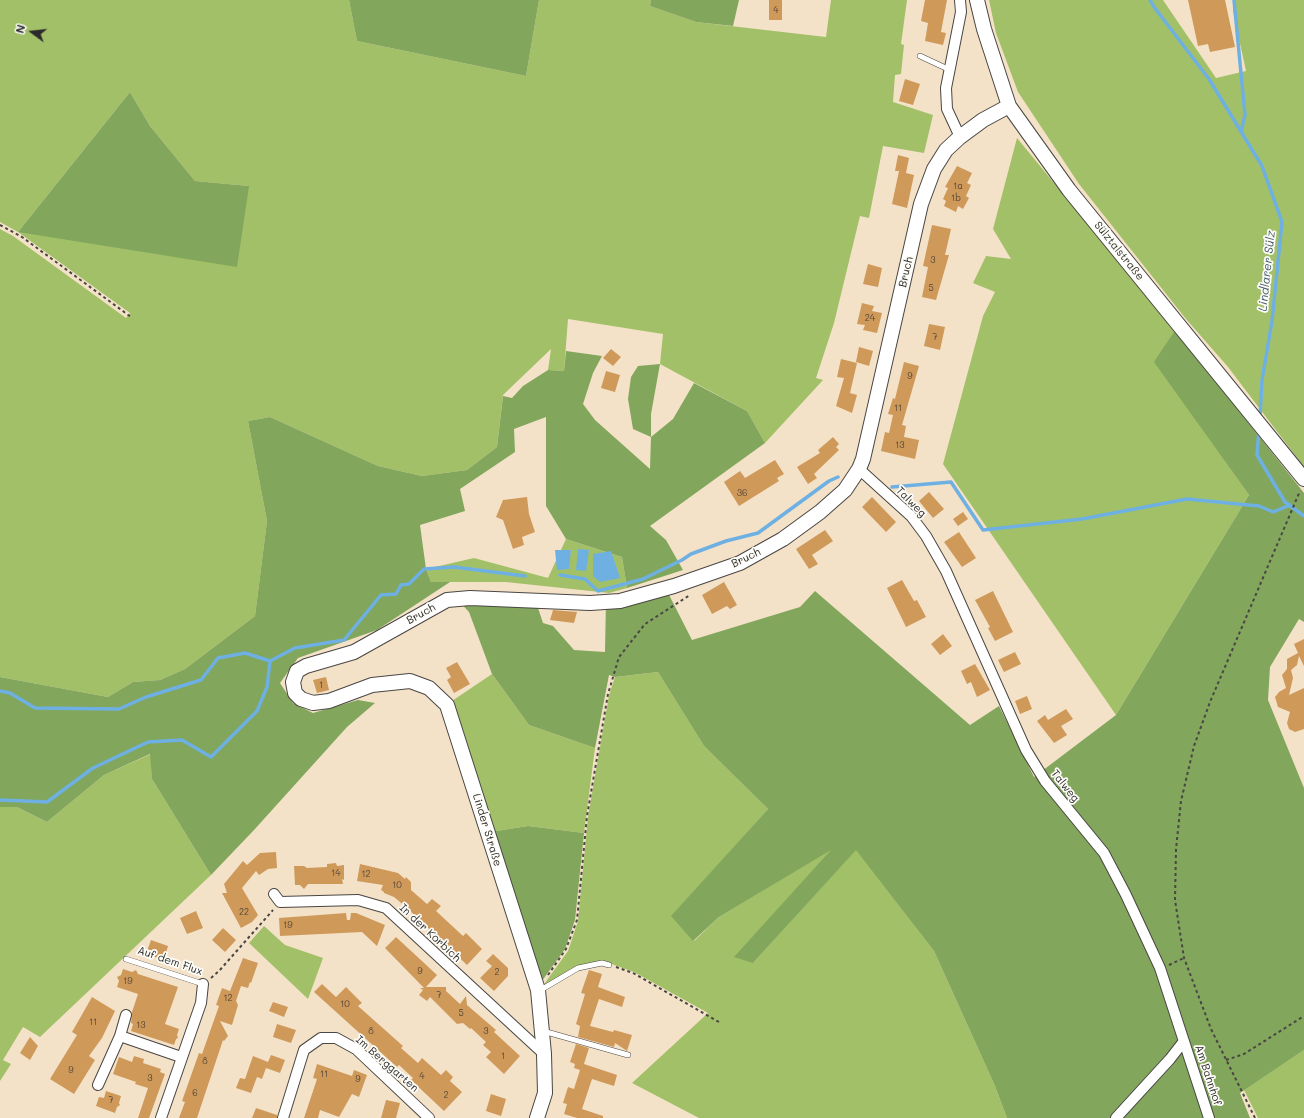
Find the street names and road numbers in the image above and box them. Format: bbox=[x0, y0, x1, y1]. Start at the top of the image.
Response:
street label: Sülztalstraße bbox=[1091, 219, 1147, 283]
street label: Bruch bbox=[896, 255, 916, 289]
street label: Talweg bbox=[893, 484, 929, 520]
street label: Bruch bbox=[729, 545, 763, 571]
street label: Bruch bbox=[404, 601, 438, 627]
street label: Talweg bbox=[1048, 767, 1082, 805]
street label: Linder Straße bbox=[470, 792, 504, 868]
street label: In der Korbich bbox=[397, 901, 463, 965]
street label: Auf dem Flux bbox=[136, 944, 204, 978]
street label: Im Berggarten bbox=[353, 1033, 421, 1095]
street label: Am Bahnhof bbox=[1192, 1043, 1224, 1107]

